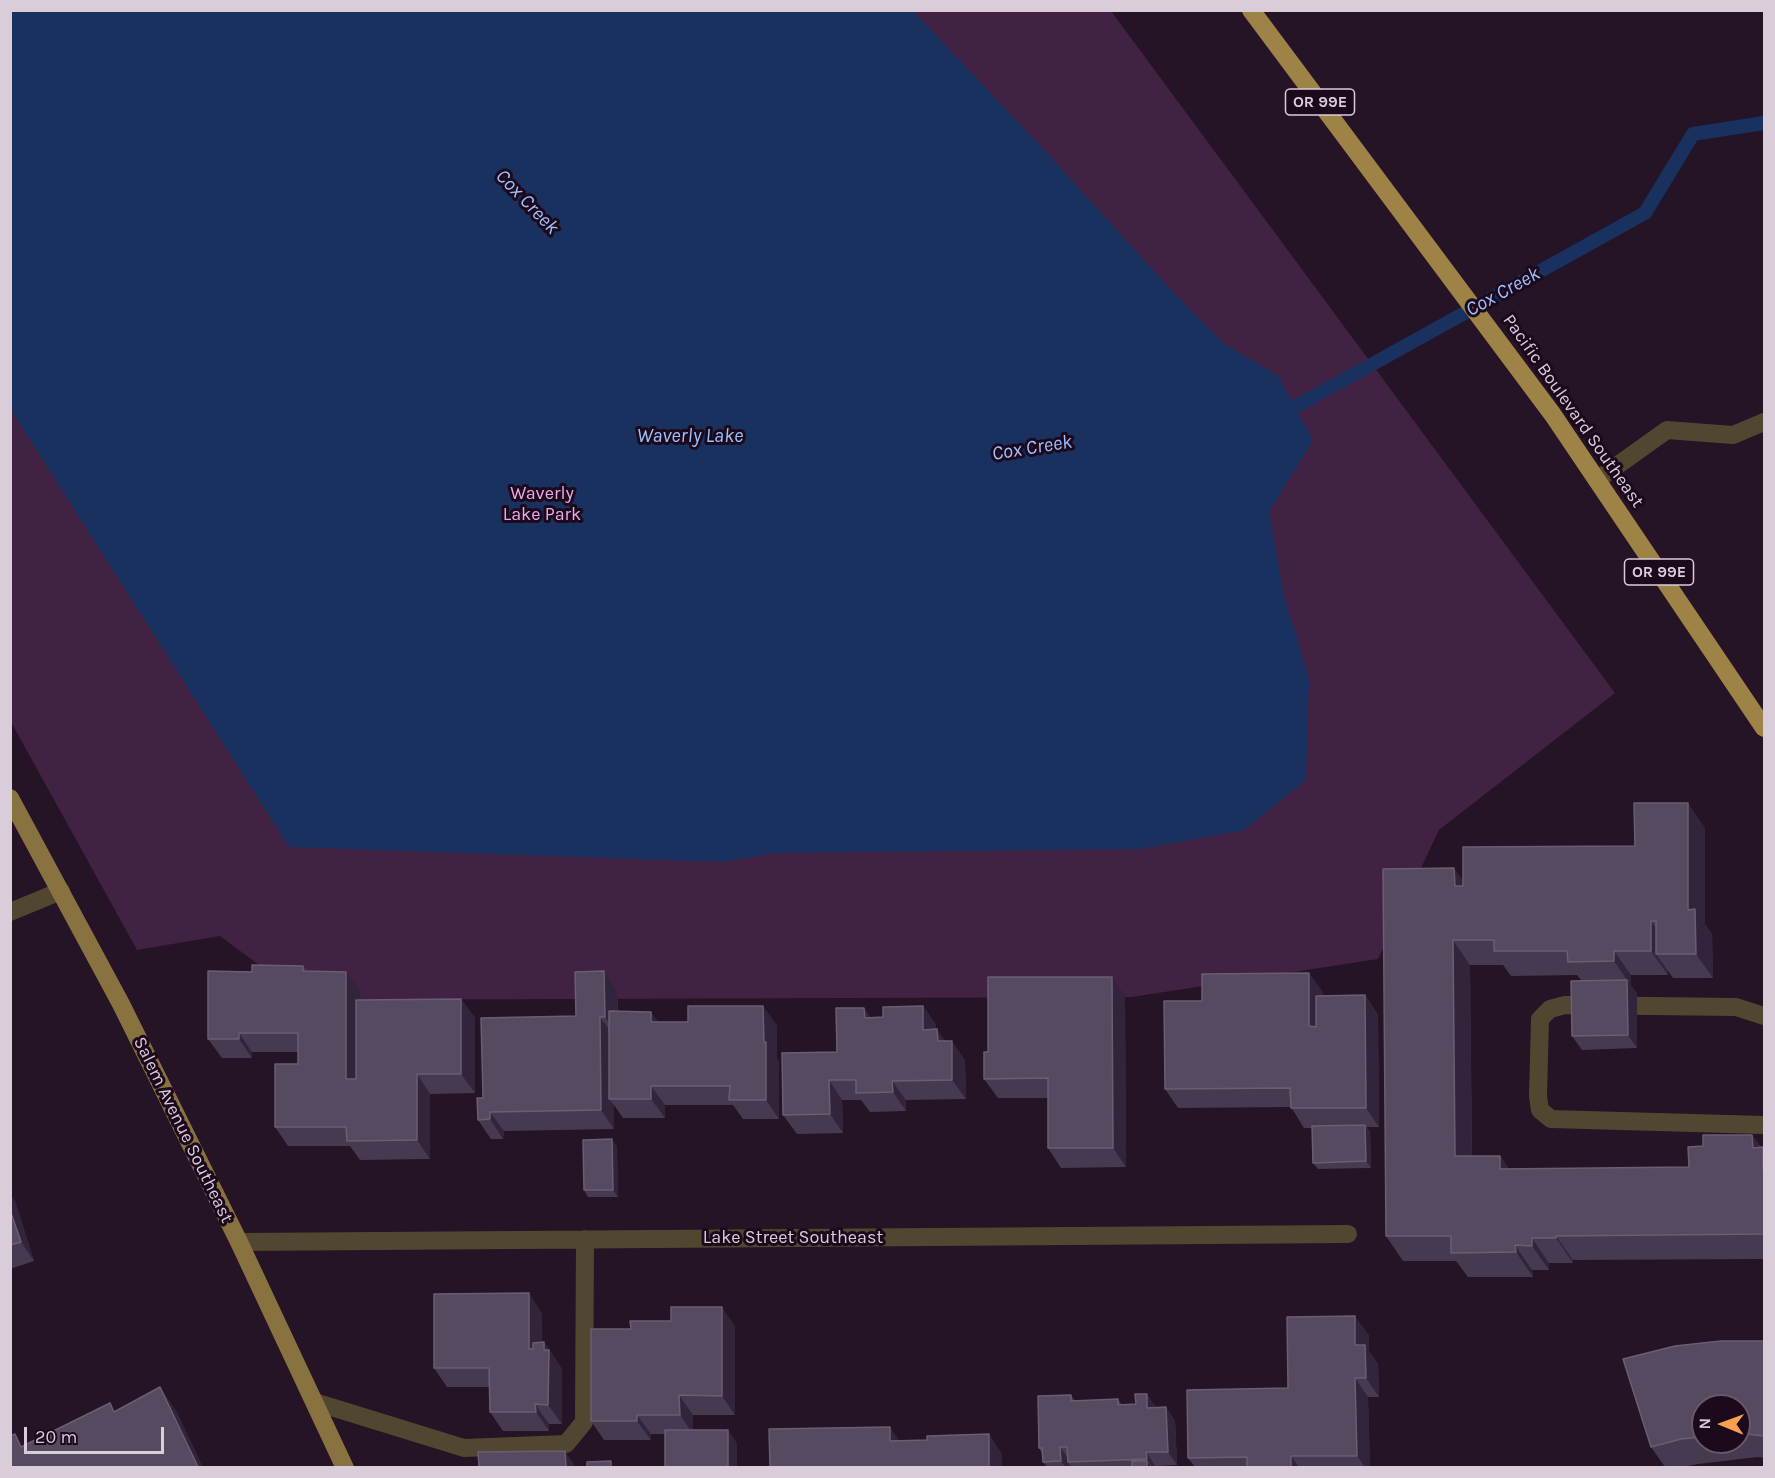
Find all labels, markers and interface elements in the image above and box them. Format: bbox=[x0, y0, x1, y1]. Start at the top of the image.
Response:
road number: OR 99E bbox=[1286, 89, 1354, 115]
water label: Cox Creek bbox=[490, 165, 564, 239]
water label: Cox Creek bbox=[1462, 262, 1544, 322]
street label: Pacific Boulevard Southeast bbox=[1498, 310, 1648, 512]
water label: Waverly Lake bbox=[637, 424, 743, 448]
water label: Cox Creek bbox=[990, 430, 1074, 466]
park label: Waverly Lake Park bbox=[503, 483, 581, 526]
road number: OR 99E bbox=[1624, 559, 1694, 585]
street label: Salem Avenue Southeast bbox=[129, 1033, 237, 1227]
street label: Lake Street Southeast bbox=[703, 1227, 883, 1249]
north arrow bbox=[1691, 1394, 1751, 1454]
scale bar bbox=[27, 1415, 166, 1453]
text: N bbox=[1695, 1418, 1714, 1430]
text: 20 m bbox=[35, 1426, 77, 1448]

